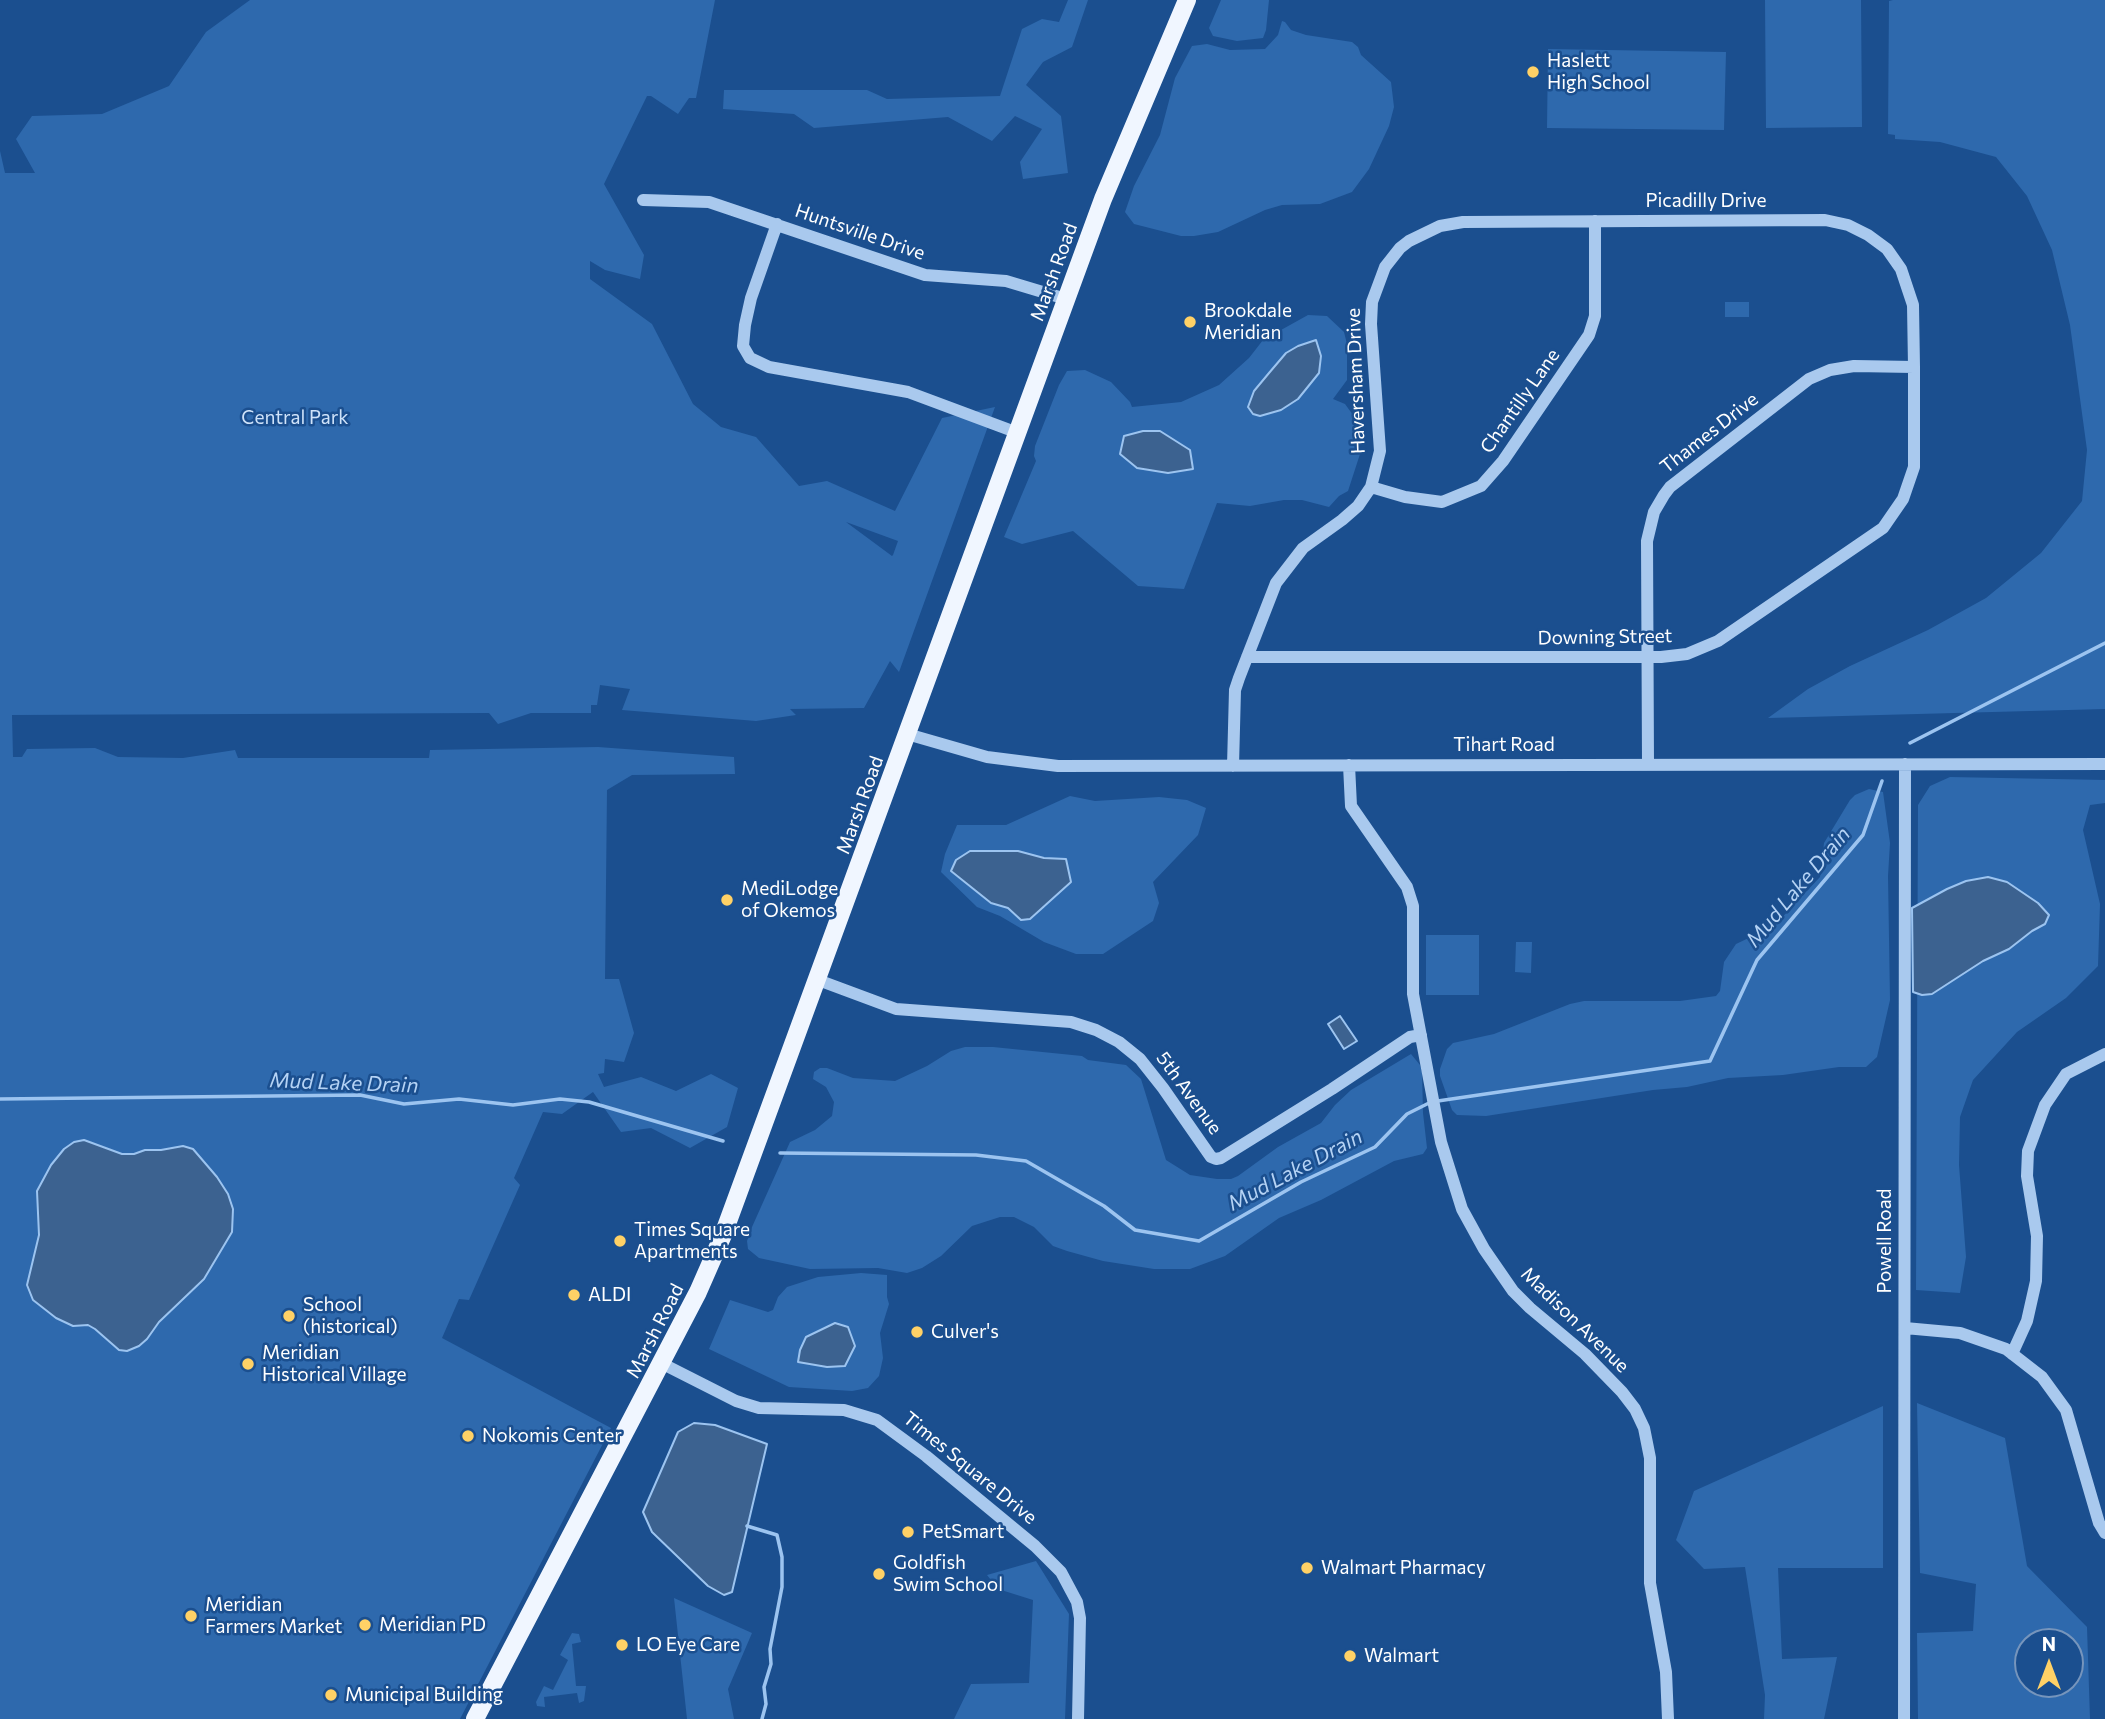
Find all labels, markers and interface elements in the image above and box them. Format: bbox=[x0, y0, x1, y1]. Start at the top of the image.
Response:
place label: Haslett High School bbox=[1547, 50, 1650, 94]
marker: Haslett High School bbox=[1525, 64, 1541, 80]
street label: Picadilly Drive bbox=[1645, 190, 1767, 212]
street label: Huntsville Drive bbox=[792, 199, 928, 265]
street label: Marsh Road bbox=[1026, 220, 1082, 324]
place label: Brookdale Meridian bbox=[1204, 300, 1292, 344]
street label: Haversham Drive bbox=[1342, 308, 1370, 454]
marker: Brookdale Meridian bbox=[1182, 314, 1198, 330]
street label: Chantilly Lane bbox=[1476, 344, 1564, 458]
street label: Thames Drive bbox=[1656, 388, 1762, 478]
park label: Central Park bbox=[241, 407, 349, 429]
street label: Downing Street bbox=[1538, 624, 1672, 650]
street label: Tihart Road bbox=[1453, 734, 1555, 756]
street label: Marsh Road bbox=[832, 753, 888, 857]
water label: Mud Lake Drain bbox=[1740, 822, 1856, 952]
place label: MediLodge of Okemos bbox=[741, 878, 838, 922]
marker: MediLodge of Okemos bbox=[719, 892, 735, 908]
street label: 5th Avenue bbox=[1151, 1047, 1227, 1139]
water label: Mud Lake Drain bbox=[269, 1068, 419, 1098]
water label: Mud Lake Drain bbox=[1223, 1124, 1367, 1216]
street label: Powell Road bbox=[1874, 1188, 1896, 1294]
place label: Times Square Apartments bbox=[634, 1219, 750, 1263]
marker: Times Square Apartments bbox=[612, 1233, 628, 1249]
street label: Madison Avenue bbox=[1516, 1263, 1634, 1377]
street label: Marsh Road bbox=[622, 1280, 688, 1382]
place label: ALDI bbox=[588, 1284, 631, 1306]
marker: ALDI bbox=[566, 1287, 582, 1303]
place label: School (historical) bbox=[303, 1294, 398, 1338]
marker: School (historical) bbox=[281, 1308, 297, 1324]
place label: Culver's bbox=[931, 1321, 999, 1343]
marker: Culver's bbox=[909, 1324, 925, 1340]
place label: Meridian Historical Village bbox=[262, 1342, 407, 1386]
marker: Meridian Historical Village bbox=[240, 1356, 256, 1372]
street label: Times Square Drive bbox=[898, 1407, 1042, 1529]
place label: Nokomis Center bbox=[482, 1425, 622, 1447]
marker: Nokomis Center bbox=[460, 1428, 476, 1444]
place label: PetSmart bbox=[922, 1521, 1004, 1543]
marker: PetSmart bbox=[900, 1524, 916, 1540]
place label: Goldfish Swim School bbox=[893, 1552, 1003, 1596]
place label: Walmart Pharmacy bbox=[1321, 1557, 1486, 1579]
marker: Walmart Pharmacy bbox=[1299, 1560, 1315, 1576]
marker: Goldfish Swim School bbox=[871, 1566, 887, 1582]
place label: Meridian Farmers Market bbox=[205, 1594, 342, 1638]
marker: Meridian Farmers Market bbox=[183, 1608, 199, 1624]
place label: Meridian PD bbox=[379, 1614, 486, 1636]
marker: Meridian PD bbox=[357, 1617, 373, 1633]
north arrow bbox=[2014, 1628, 2084, 1698]
text: N bbox=[2042, 1632, 2056, 1655]
place label: LO Eye Care bbox=[636, 1634, 740, 1656]
marker: LO Eye Care bbox=[614, 1637, 630, 1653]
place label: Walmart bbox=[1364, 1645, 1439, 1667]
marker: Walmart bbox=[1342, 1648, 1358, 1664]
place label: Municipal Building bbox=[345, 1684, 503, 1706]
marker: Municipal Building bbox=[323, 1687, 339, 1703]

